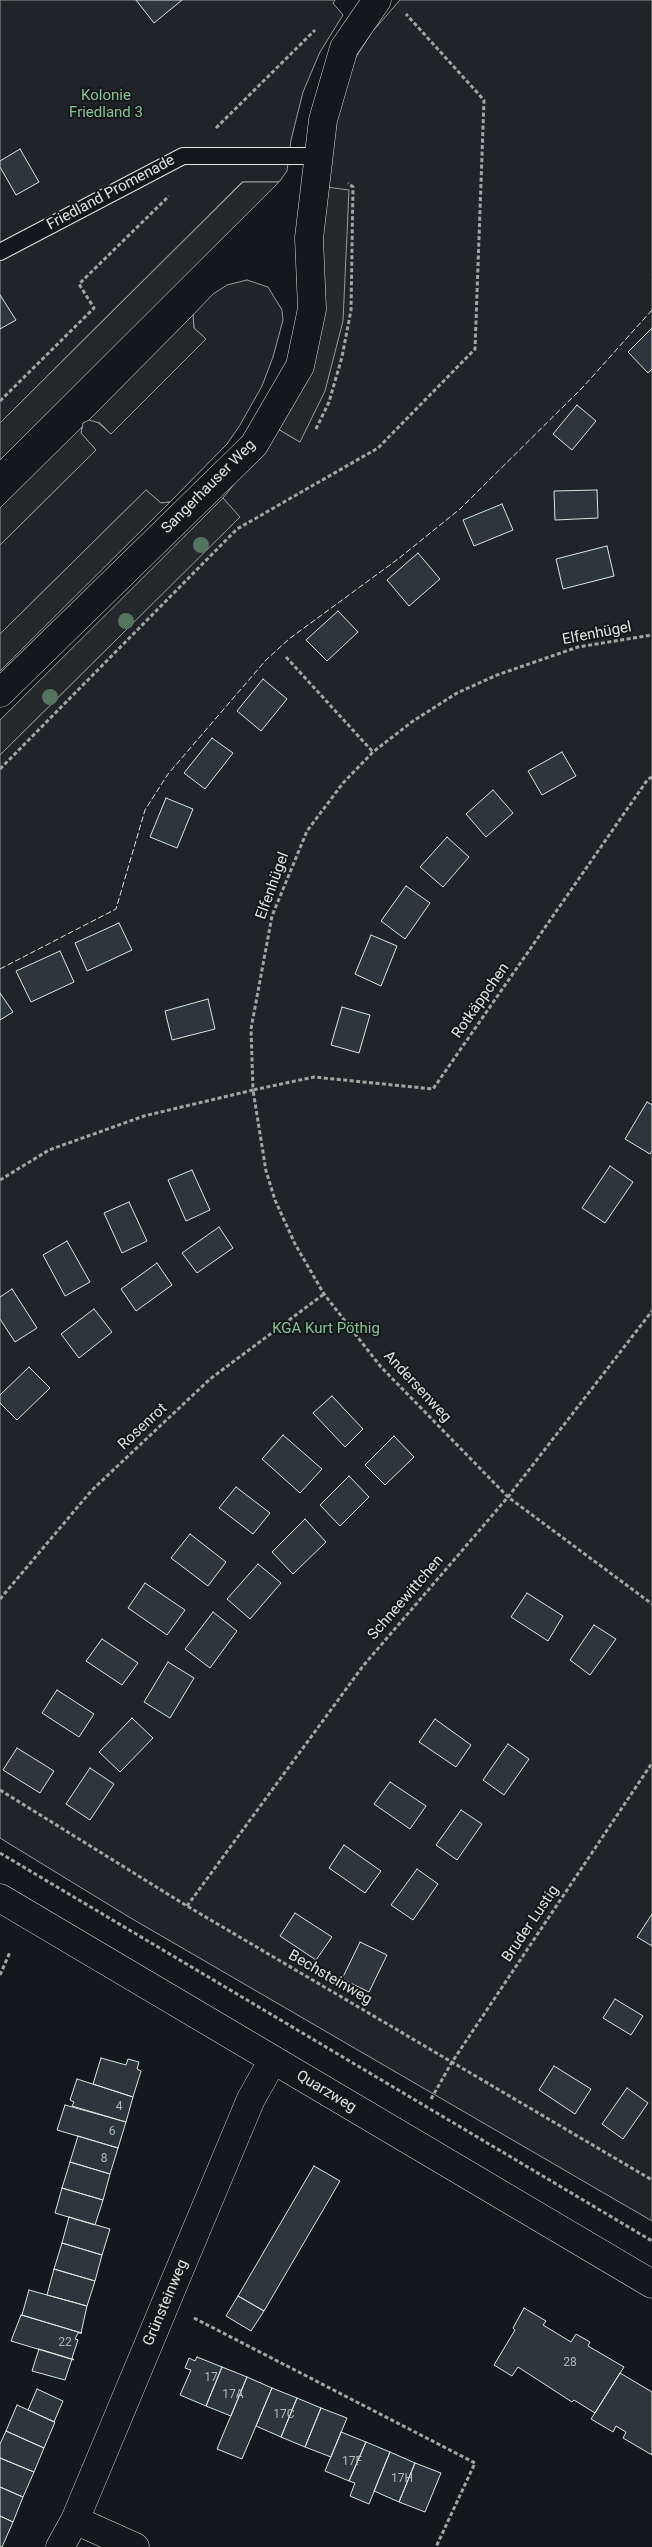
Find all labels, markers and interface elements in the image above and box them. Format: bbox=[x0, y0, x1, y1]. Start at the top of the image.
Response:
park label: Kolonie Friedland 3 bbox=[69, 87, 143, 122]
street label: Friedland Promenade bbox=[44, 152, 178, 234]
street label: Sangerhauser Weg bbox=[158, 436, 260, 538]
street label: Elfenhügel bbox=[561, 618, 633, 650]
street label: Elfenhügel bbox=[253, 850, 293, 922]
street label: Rotkäppchen bbox=[448, 960, 514, 1042]
park label: KGA Kurt Pöthig bbox=[272, 1320, 380, 1338]
street label: Andersenweg bbox=[379, 1348, 455, 1426]
street label: Rosenrot bbox=[115, 1400, 171, 1454]
street label: Schneewittchen bbox=[364, 1552, 448, 1644]
street label: Bruder Lustig bbox=[499, 1882, 563, 1966]
street label: Bechsteinweg bbox=[285, 1947, 375, 2009]
street label: Quarzweg bbox=[293, 2067, 359, 2117]
house number: 4 bbox=[116, 2100, 122, 2114]
house number: 6 bbox=[109, 2125, 115, 2139]
house number: 8 bbox=[101, 2152, 107, 2166]
street label: Grünsteinweg bbox=[140, 2257, 192, 2349]
house number: 22 bbox=[58, 2336, 72, 2350]
house number: 28 bbox=[563, 2356, 577, 2370]
house number: 17 bbox=[204, 2371, 218, 2385]
house number: 17A bbox=[222, 2388, 244, 2402]
house number: 17C bbox=[273, 2408, 295, 2422]
house number: 17F bbox=[342, 2455, 362, 2469]
house number: 17H bbox=[391, 2472, 413, 2486]

